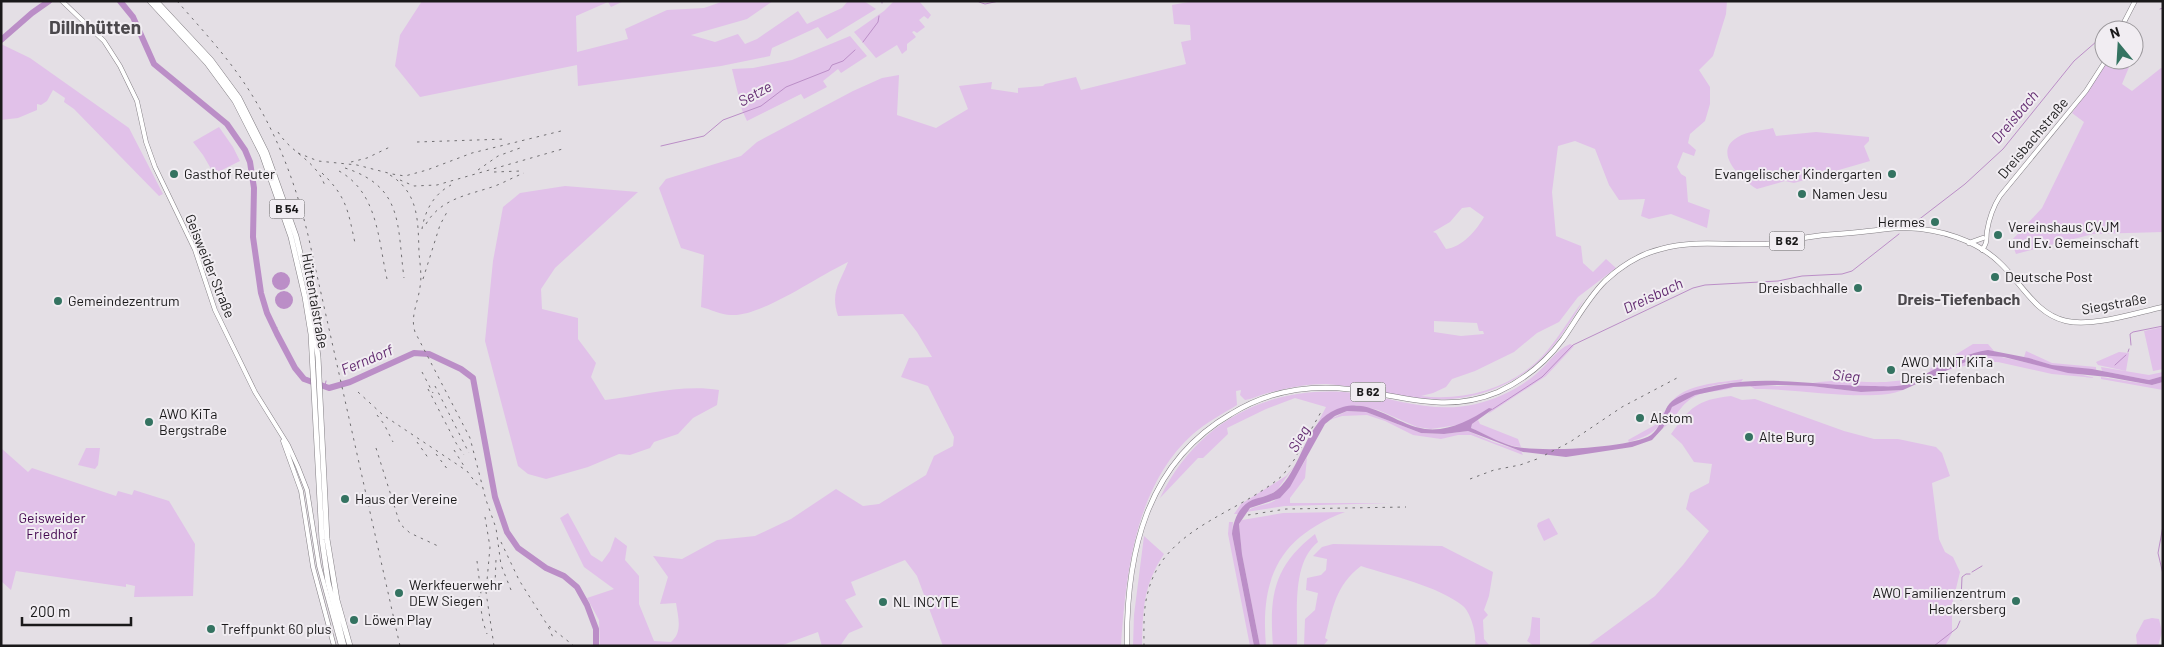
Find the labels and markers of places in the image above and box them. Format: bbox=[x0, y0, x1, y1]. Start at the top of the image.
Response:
place label: Gasthof Reuter bbox=[184, 165, 275, 182]
place label: Evangelischer Kindergarten bbox=[1714, 165, 1882, 182]
marker: Gasthof Reuter bbox=[168, 168, 180, 180]
marker: Evangelischer Kindergarten bbox=[1886, 168, 1898, 180]
place label: Namen Jesu bbox=[1812, 185, 1888, 202]
marker: Namen Jesu bbox=[1796, 188, 1808, 200]
place label: Hermes bbox=[1878, 213, 1925, 230]
marker: Hermes bbox=[1929, 216, 1941, 228]
place label: Vereinshaus CVJM und Ev. Gemeinschaft bbox=[2008, 218, 2139, 251]
marker: Vereinshaus CVJM und Ev. Gemeinschaft bbox=[1992, 229, 2004, 241]
place label: Deutsche Post bbox=[2005, 268, 2093, 285]
marker: Deutsche Post bbox=[1989, 271, 2001, 283]
place label: Dreisbachhalle bbox=[1758, 279, 1848, 296]
marker: Dreisbachhalle bbox=[1852, 282, 1864, 294]
place label: Gemeindezentrum bbox=[68, 292, 180, 309]
marker: Gemeindezentrum bbox=[52, 295, 64, 307]
place label: AWO MINT KiTa Dreis-Tiefenbach bbox=[1901, 353, 2005, 386]
marker: AWO MINT KiTa Dreis-Tiefenbach bbox=[1885, 364, 1897, 376]
place label: AWO KiTa Bergstraße bbox=[159, 405, 227, 438]
place label: Alstom bbox=[1650, 409, 1693, 426]
marker: Alstom bbox=[1634, 412, 1646, 424]
marker: AWO KiTa Bergstraße bbox=[143, 416, 155, 428]
place label: Alte Burg bbox=[1759, 428, 1814, 445]
marker: Alte Burg bbox=[1743, 431, 1755, 443]
place label: Haus der Vereine bbox=[355, 490, 457, 507]
marker: Haus der Vereine bbox=[339, 493, 351, 505]
place label: Werkfeuerwehr DEW Siegen bbox=[409, 576, 502, 609]
place label: AWO Familienzentrum Heckersberg bbox=[1873, 584, 2006, 617]
marker: Werkfeuerwehr DEW Siegen bbox=[393, 587, 405, 599]
place label: NL INCYTE bbox=[893, 593, 959, 610]
marker: AWO Familienzentrum Heckersberg bbox=[2010, 595, 2022, 607]
marker: NL INCYTE bbox=[877, 596, 889, 608]
place label: Löwen Play bbox=[364, 611, 432, 628]
marker: Löwen Play bbox=[348, 614, 360, 626]
place label: Treffpunkt 60 plus bbox=[221, 620, 332, 637]
marker: Treffpunkt 60 plus bbox=[205, 623, 217, 635]

